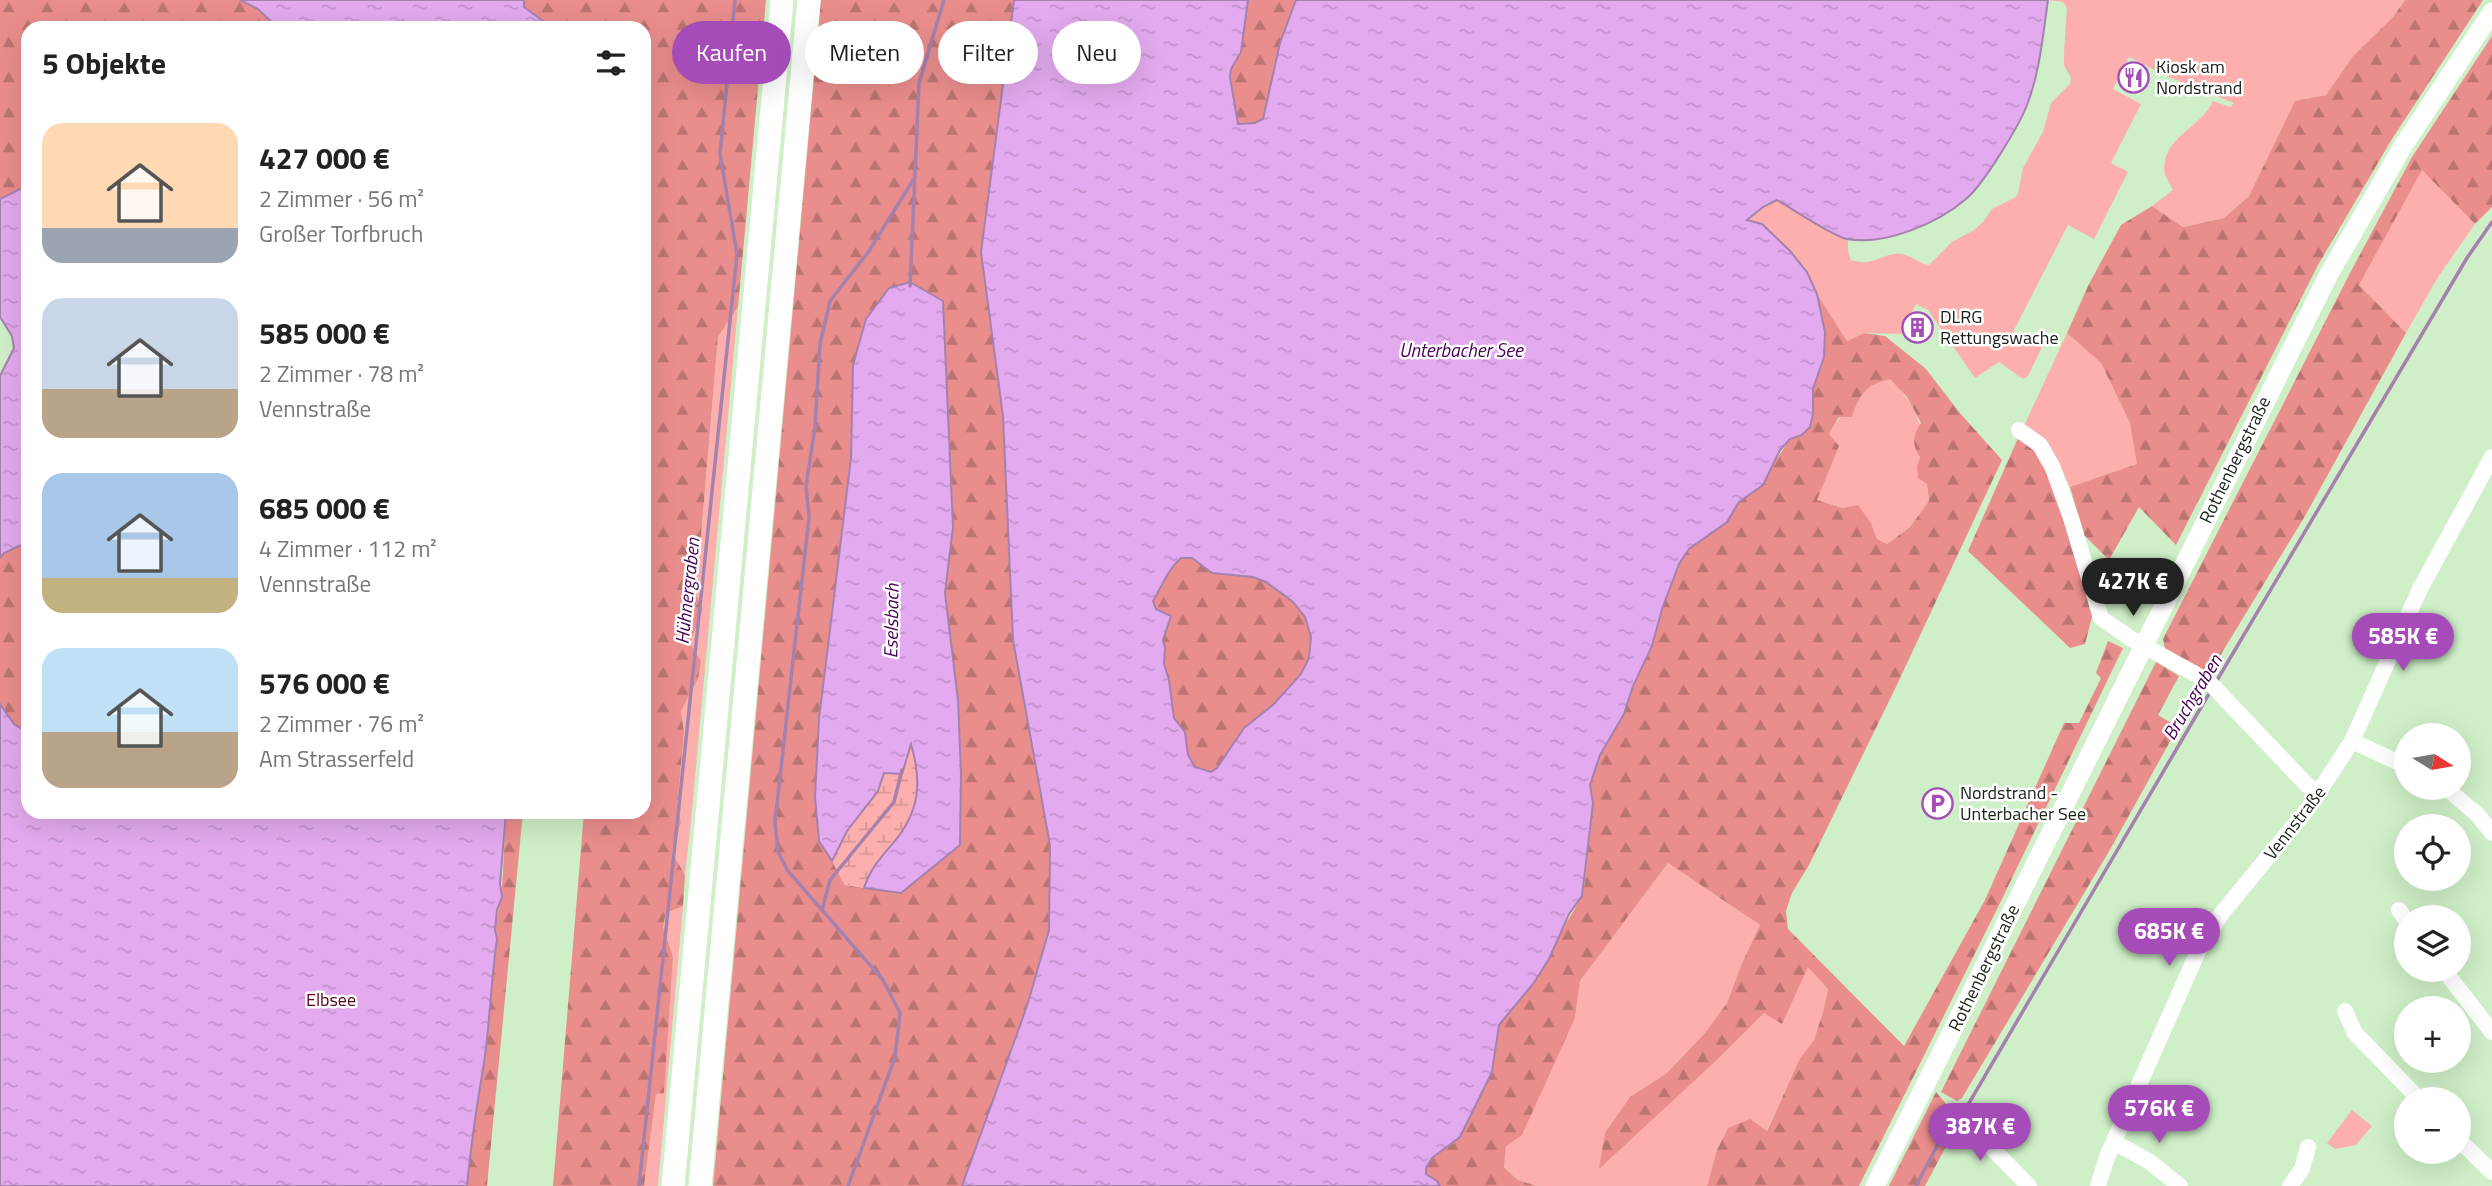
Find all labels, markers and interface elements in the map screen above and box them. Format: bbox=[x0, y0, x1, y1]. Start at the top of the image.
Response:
chip: Kaufen bbox=[672, 21, 791, 84]
chip: Mieten bbox=[805, 21, 924, 84]
chip: Filter bbox=[938, 21, 1038, 84]
chip: Neu bbox=[1052, 21, 1141, 84]
text: 5 Objekte bbox=[42, 40, 166, 86]
icon: filters bbox=[592, 44, 630, 82]
place label: Kiosk am Nordstrand bbox=[2156, 53, 2242, 101]
restaurant icon: Kiosk am Nordstrand bbox=[2116, 60, 2150, 94]
text: 427 000 € bbox=[259, 135, 390, 181]
icon: home bbox=[98, 151, 182, 235]
text: 2 Zimmer · 56 m² bbox=[259, 181, 424, 216]
text: Großer Torfbruch bbox=[259, 216, 423, 251]
place label: DLRG Rettungswache bbox=[1940, 303, 2059, 351]
text: 585 000 € bbox=[259, 310, 390, 356]
building icon: DLRG Rettungswache bbox=[1900, 310, 1934, 344]
icon: home bbox=[98, 326, 182, 410]
water label: Unterbacher See bbox=[1399, 335, 1524, 364]
text: 2 Zimmer · 78 m² bbox=[259, 356, 424, 391]
text: Vennstraße bbox=[259, 391, 371, 426]
street label: Rothenbergstraße bbox=[2192, 392, 2277, 528]
text: 685 000 € bbox=[259, 485, 390, 531]
icon: home bbox=[98, 501, 182, 585]
text: 4 Zimmer · 112 m² bbox=[259, 531, 437, 566]
water label: Hühnergraben bbox=[666, 536, 707, 646]
pin: 427K € bbox=[2076, 558, 2190, 618]
text: 427K € bbox=[2098, 563, 2168, 598]
text: Vennstraße bbox=[259, 566, 371, 601]
water label: Eselsbach bbox=[875, 583, 906, 659]
pin: 585K € bbox=[2346, 614, 2460, 673]
text: 585K € bbox=[2368, 618, 2438, 653]
water label: Bruchgraben bbox=[2155, 648, 2229, 745]
text: 576 000 € bbox=[259, 660, 390, 706]
icon: home bbox=[98, 676, 182, 760]
text: 2 Zimmer · 76 m² bbox=[259, 706, 424, 741]
north arrow bbox=[2394, 723, 2471, 800]
map controls bbox=[2394, 723, 2471, 1164]
text: Am Strasserfeld bbox=[259, 741, 414, 776]
place label: Nordstrand - Unterbacher See bbox=[1960, 779, 2086, 827]
street label: Vennstraße bbox=[2257, 780, 2332, 866]
parking icon: Nordstrand - Unterbacher See bbox=[1920, 786, 1954, 820]
button: locate bbox=[2394, 814, 2471, 891]
street label: Rothenbergstraße bbox=[1941, 900, 2026, 1036]
button: layers bbox=[2394, 905, 2471, 982]
pin: 685K € bbox=[2112, 908, 2226, 968]
text: 685K € bbox=[2134, 913, 2204, 948]
park label: Elbsee bbox=[306, 986, 356, 1013]
button: + bbox=[2394, 996, 2471, 1073]
pin: 576K € bbox=[2102, 1086, 2216, 1145]
button: − bbox=[2394, 1087, 2471, 1164]
text: 576K € bbox=[2124, 1090, 2194, 1125]
pin: 387K € bbox=[1923, 1104, 2037, 1163]
text: 387K € bbox=[1945, 1108, 2015, 1143]

